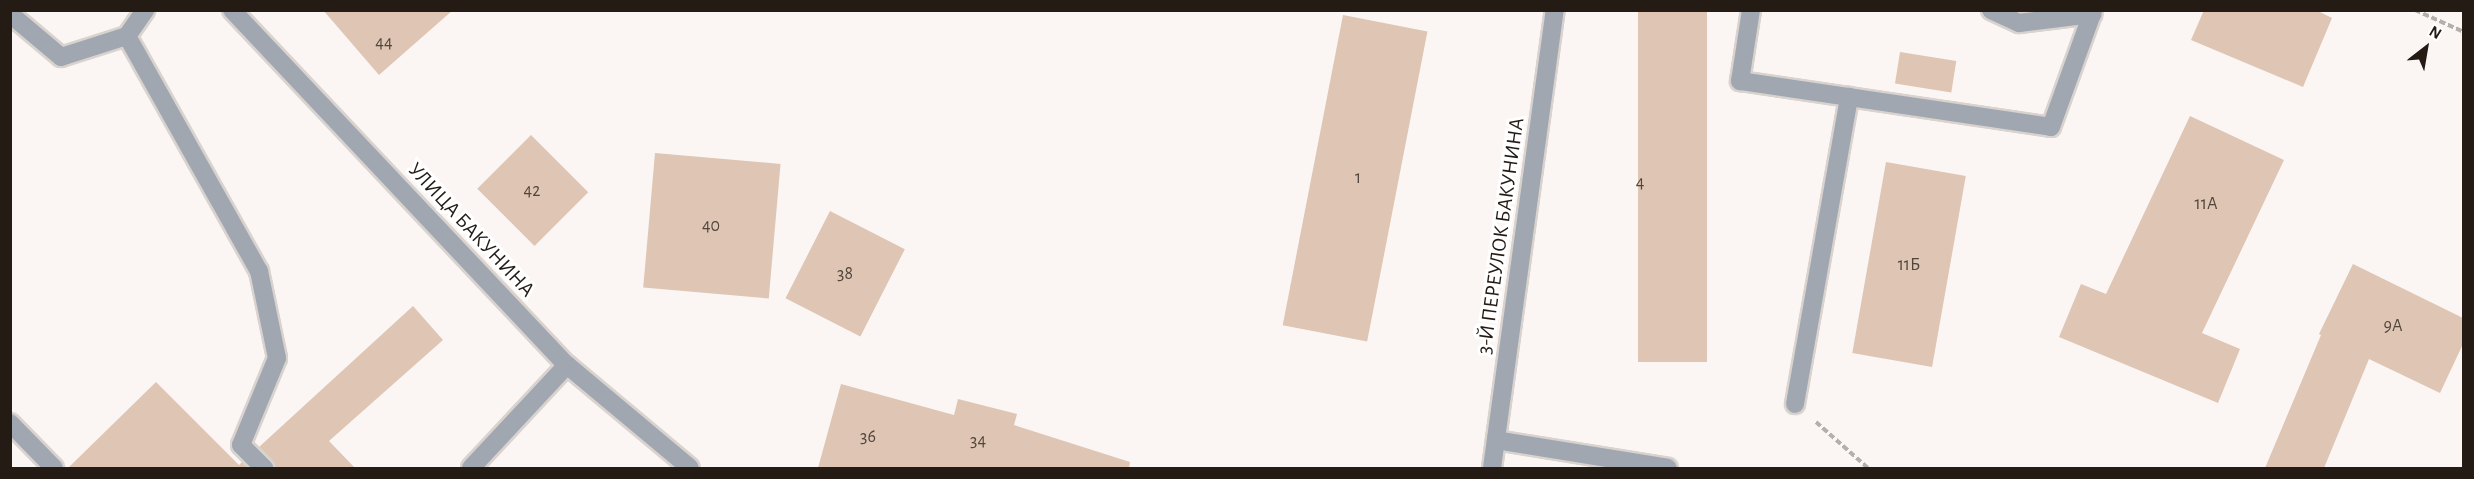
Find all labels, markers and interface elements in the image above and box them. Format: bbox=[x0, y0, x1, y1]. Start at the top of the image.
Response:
north arrow bbox=[2396, 18, 2456, 78]
text: N bbox=[2426, 23, 2444, 42]
house number: 44 bbox=[375, 32, 393, 54]
street label: 3-Й ПЕРЕУЛОК БАКУНИНА bbox=[1472, 116, 1530, 356]
street label: УЛИЦА БАКУНИНА bbox=[402, 158, 540, 302]
house number: 1 bbox=[1355, 167, 1361, 189]
house number: 4 bbox=[1636, 172, 1644, 194]
house number: 42 bbox=[524, 180, 540, 202]
house number: 11А bbox=[2195, 193, 2217, 215]
house number: 40 bbox=[702, 215, 720, 237]
house number: 11Б bbox=[1898, 254, 1920, 276]
house number: 38 bbox=[837, 263, 853, 285]
house number: 9А bbox=[2383, 315, 2403, 337]
house number: 36 bbox=[860, 426, 876, 448]
house number: 34 bbox=[970, 430, 986, 452]

